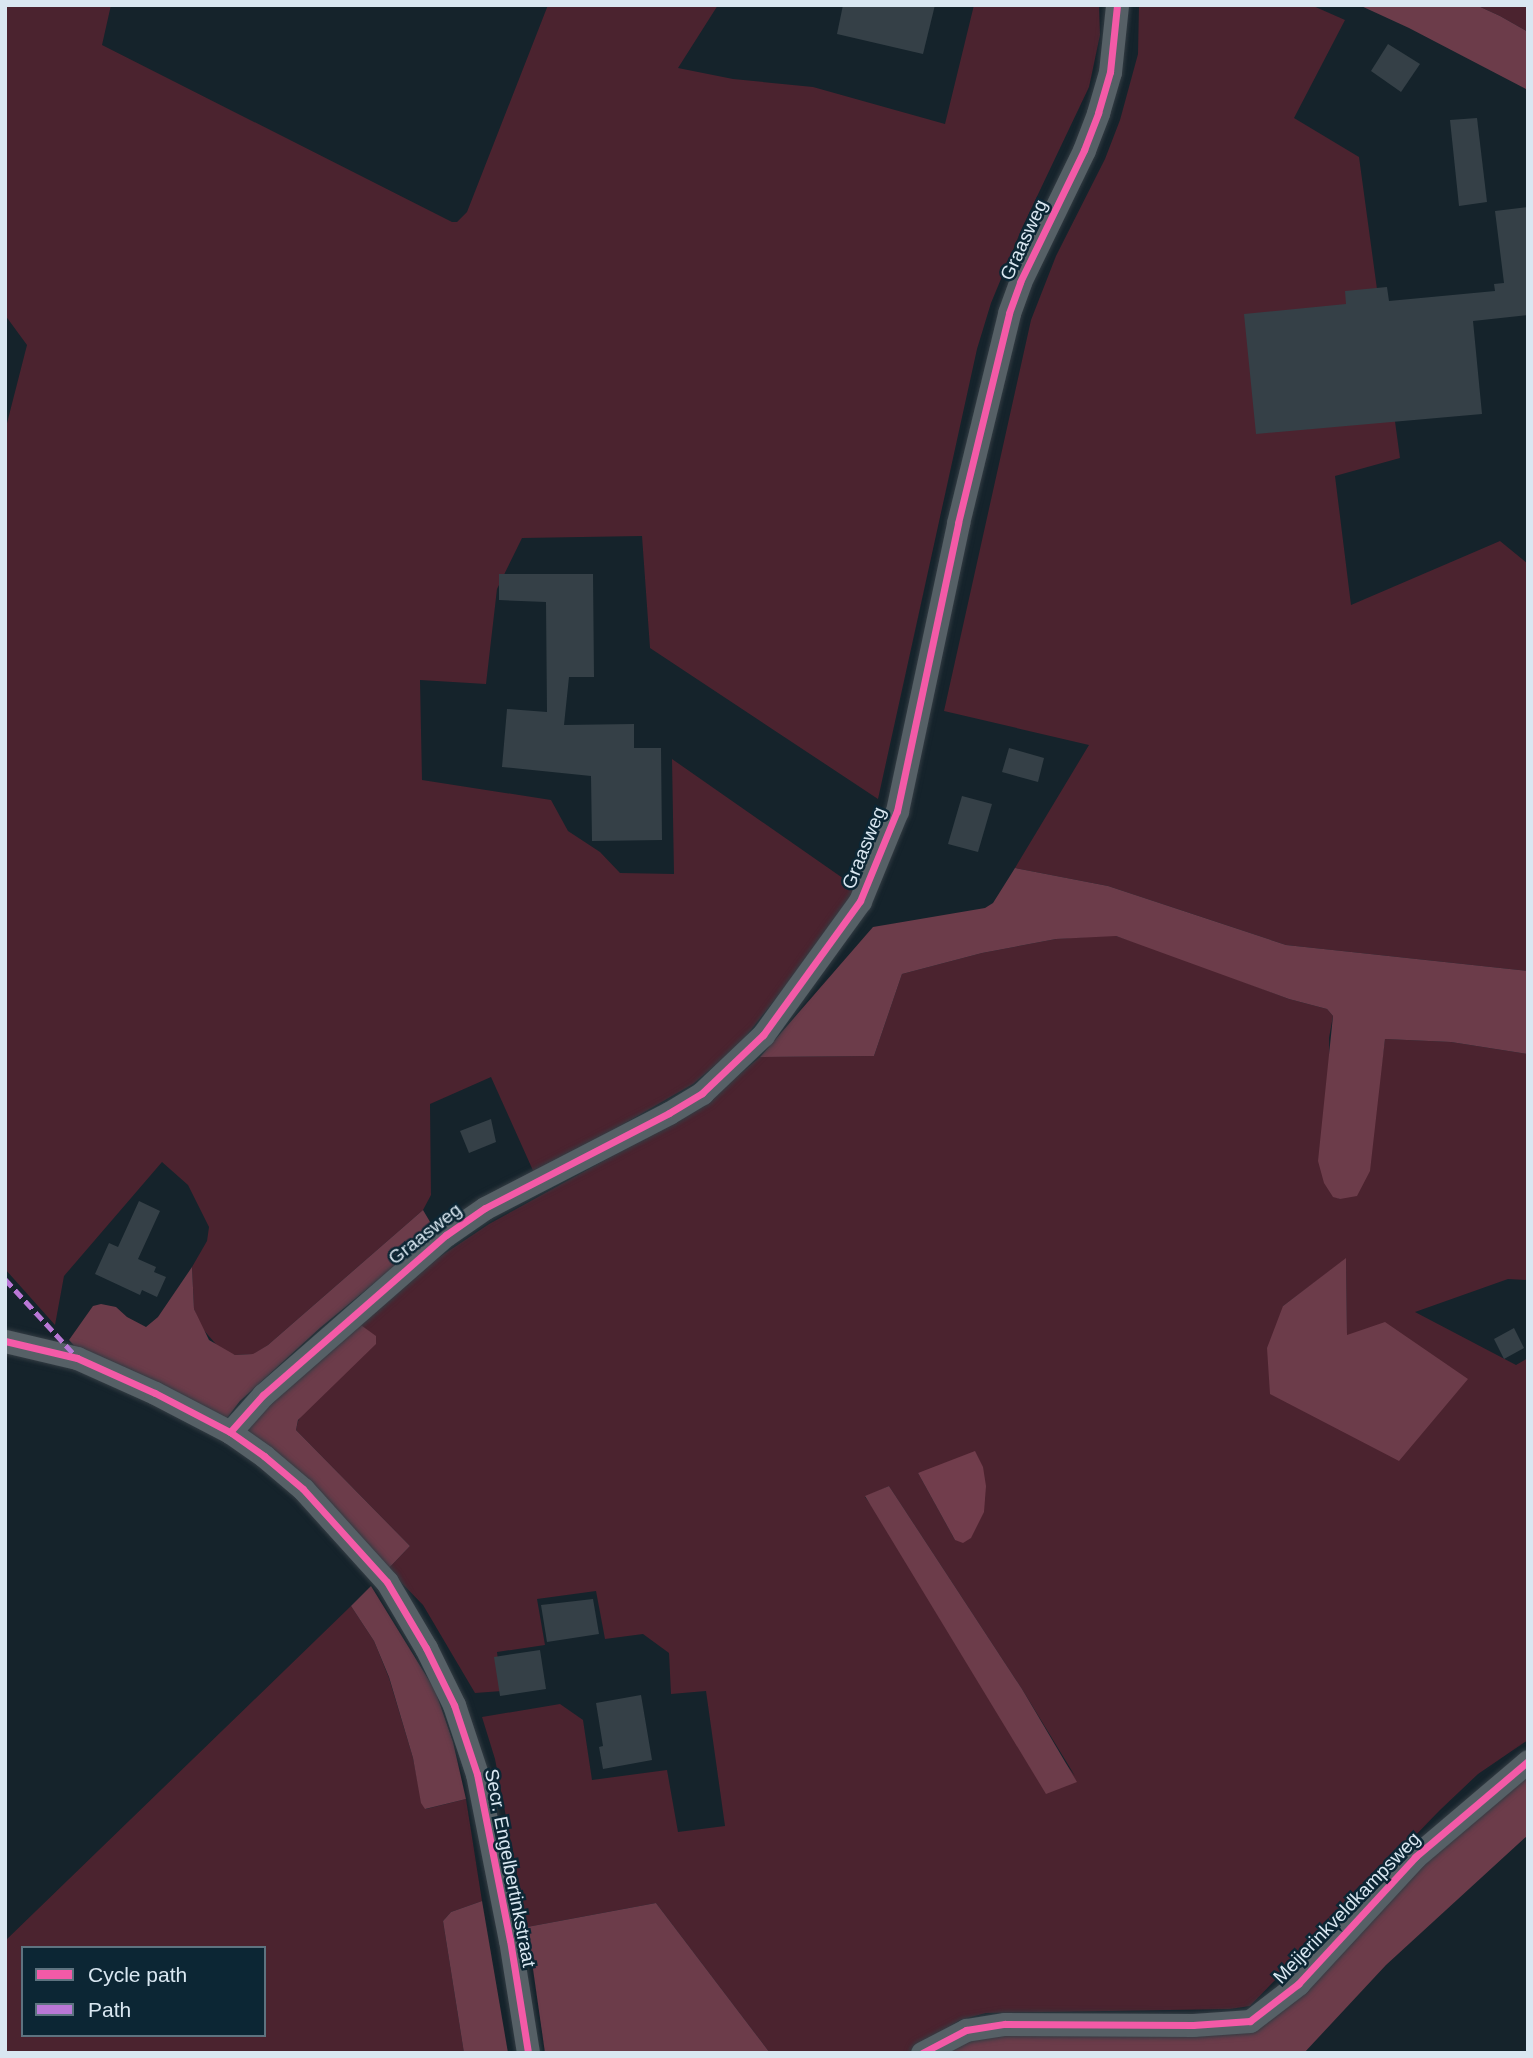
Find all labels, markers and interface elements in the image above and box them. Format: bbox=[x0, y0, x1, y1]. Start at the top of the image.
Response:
street label: Graasweg bbox=[995, 196, 1053, 284]
street label: Graasweg bbox=[837, 804, 891, 892]
street label: Graasweg bbox=[384, 1198, 466, 1270]
street label: Secr. Engelbertinkstraat bbox=[480, 1767, 540, 1969]
street label: Meijerinkveldkampsweg bbox=[1269, 1828, 1425, 1988]
legend bbox=[21, 1946, 266, 2037]
text: Cycle path bbox=[88, 1963, 187, 1986]
text: Path bbox=[88, 1998, 131, 2021]

